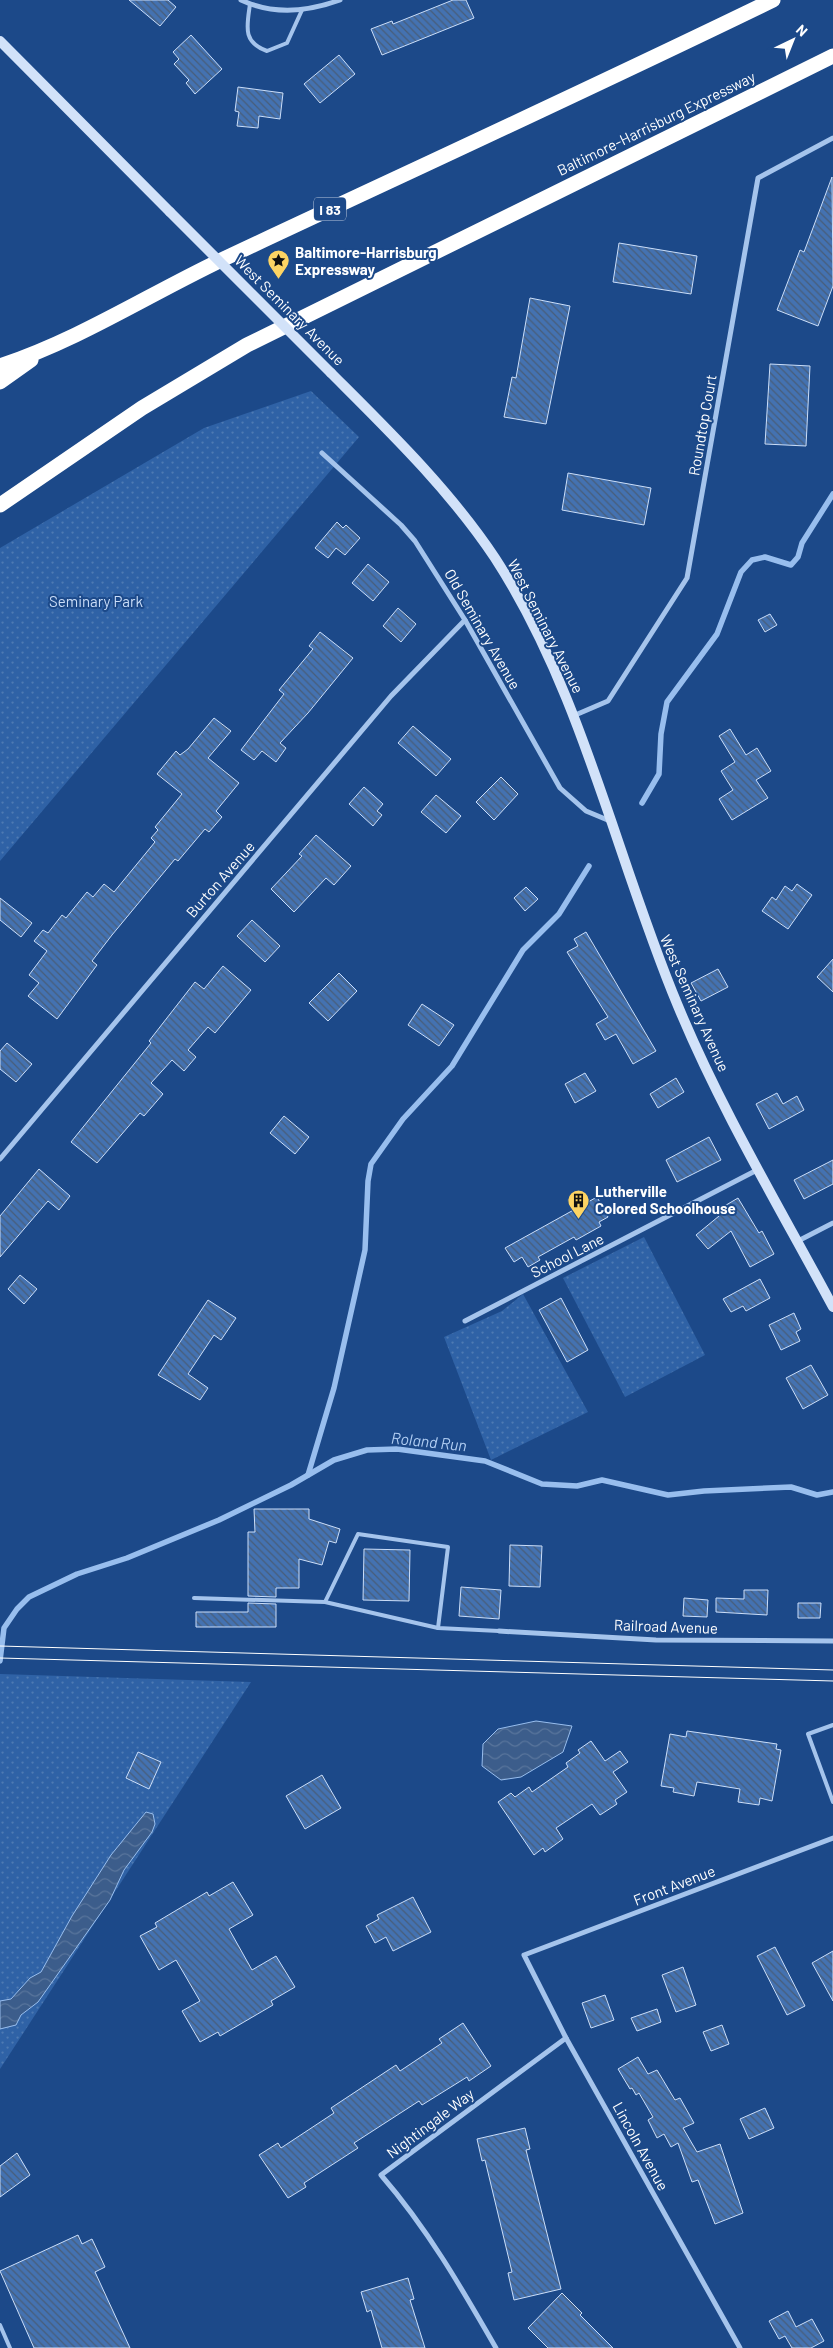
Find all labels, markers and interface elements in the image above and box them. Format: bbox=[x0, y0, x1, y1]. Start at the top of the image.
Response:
north arrow bbox=[768, 15, 818, 65]
text: N bbox=[793, 21, 811, 40]
street label: Baltimore-Harrisburg Expressway bbox=[554, 67, 758, 179]
road number: I 83 bbox=[314, 198, 346, 220]
place label: Baltimore-Harrisburg Expressway bbox=[295, 243, 437, 278]
place icon: Baltimore-Harrisburg Expressway bbox=[267, 249, 291, 280]
street label: West Seminary Avenue bbox=[231, 251, 349, 369]
street label: Roundtop Court bbox=[684, 373, 720, 477]
street label: West Seminary Avenue bbox=[504, 556, 588, 696]
street label: Old Seminary Avenue bbox=[441, 566, 525, 692]
park label: Seminary Park bbox=[49, 592, 143, 610]
street label: Burton Avenue bbox=[182, 837, 258, 921]
street label: West Seminary Avenue bbox=[657, 932, 733, 1074]
place label: Lutherville Colored Schoolhouse bbox=[595, 1182, 736, 1217]
building icon: Lutherville Colored Schoolhouse bbox=[567, 1188, 591, 1219]
street label: School Lane bbox=[527, 1229, 607, 1281]
water label: Roland Run bbox=[390, 1428, 468, 1454]
street label: Railroad Avenue bbox=[614, 1615, 718, 1637]
street label: Front Avenue bbox=[631, 1861, 717, 1909]
street label: Nightingale Way bbox=[383, 2084, 477, 2162]
street label: Lincoln Avenue bbox=[609, 2099, 673, 2193]

